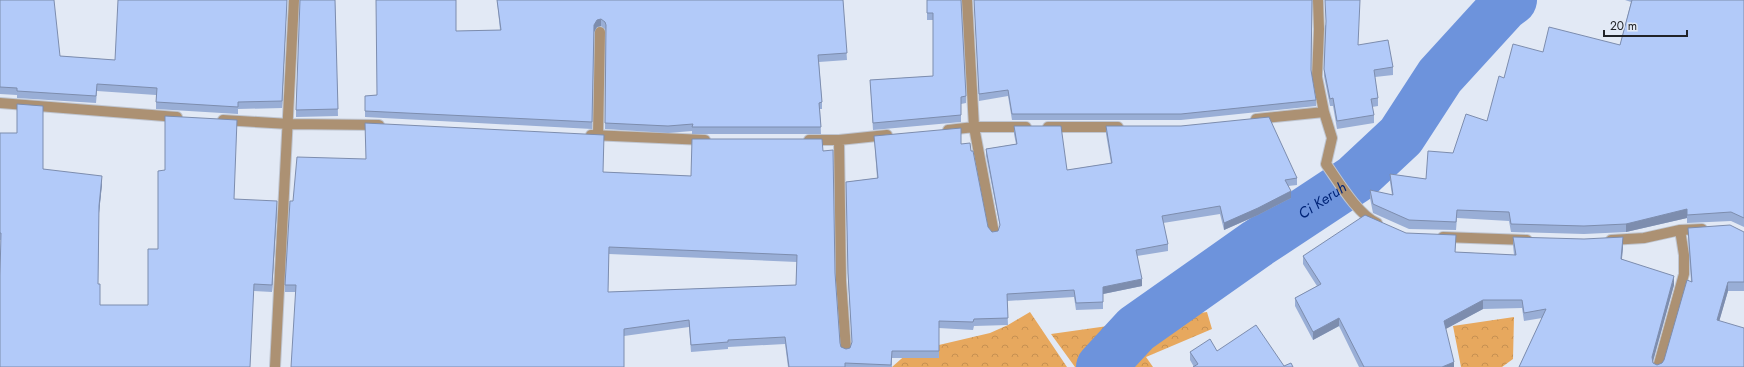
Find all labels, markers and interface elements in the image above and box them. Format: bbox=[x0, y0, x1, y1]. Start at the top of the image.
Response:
scale bar bbox=[1604, 12, 1687, 38]
text: 20 m bbox=[1610, 17, 1637, 35]
water label: Ci Keruh bbox=[1294, 177, 1351, 225]

